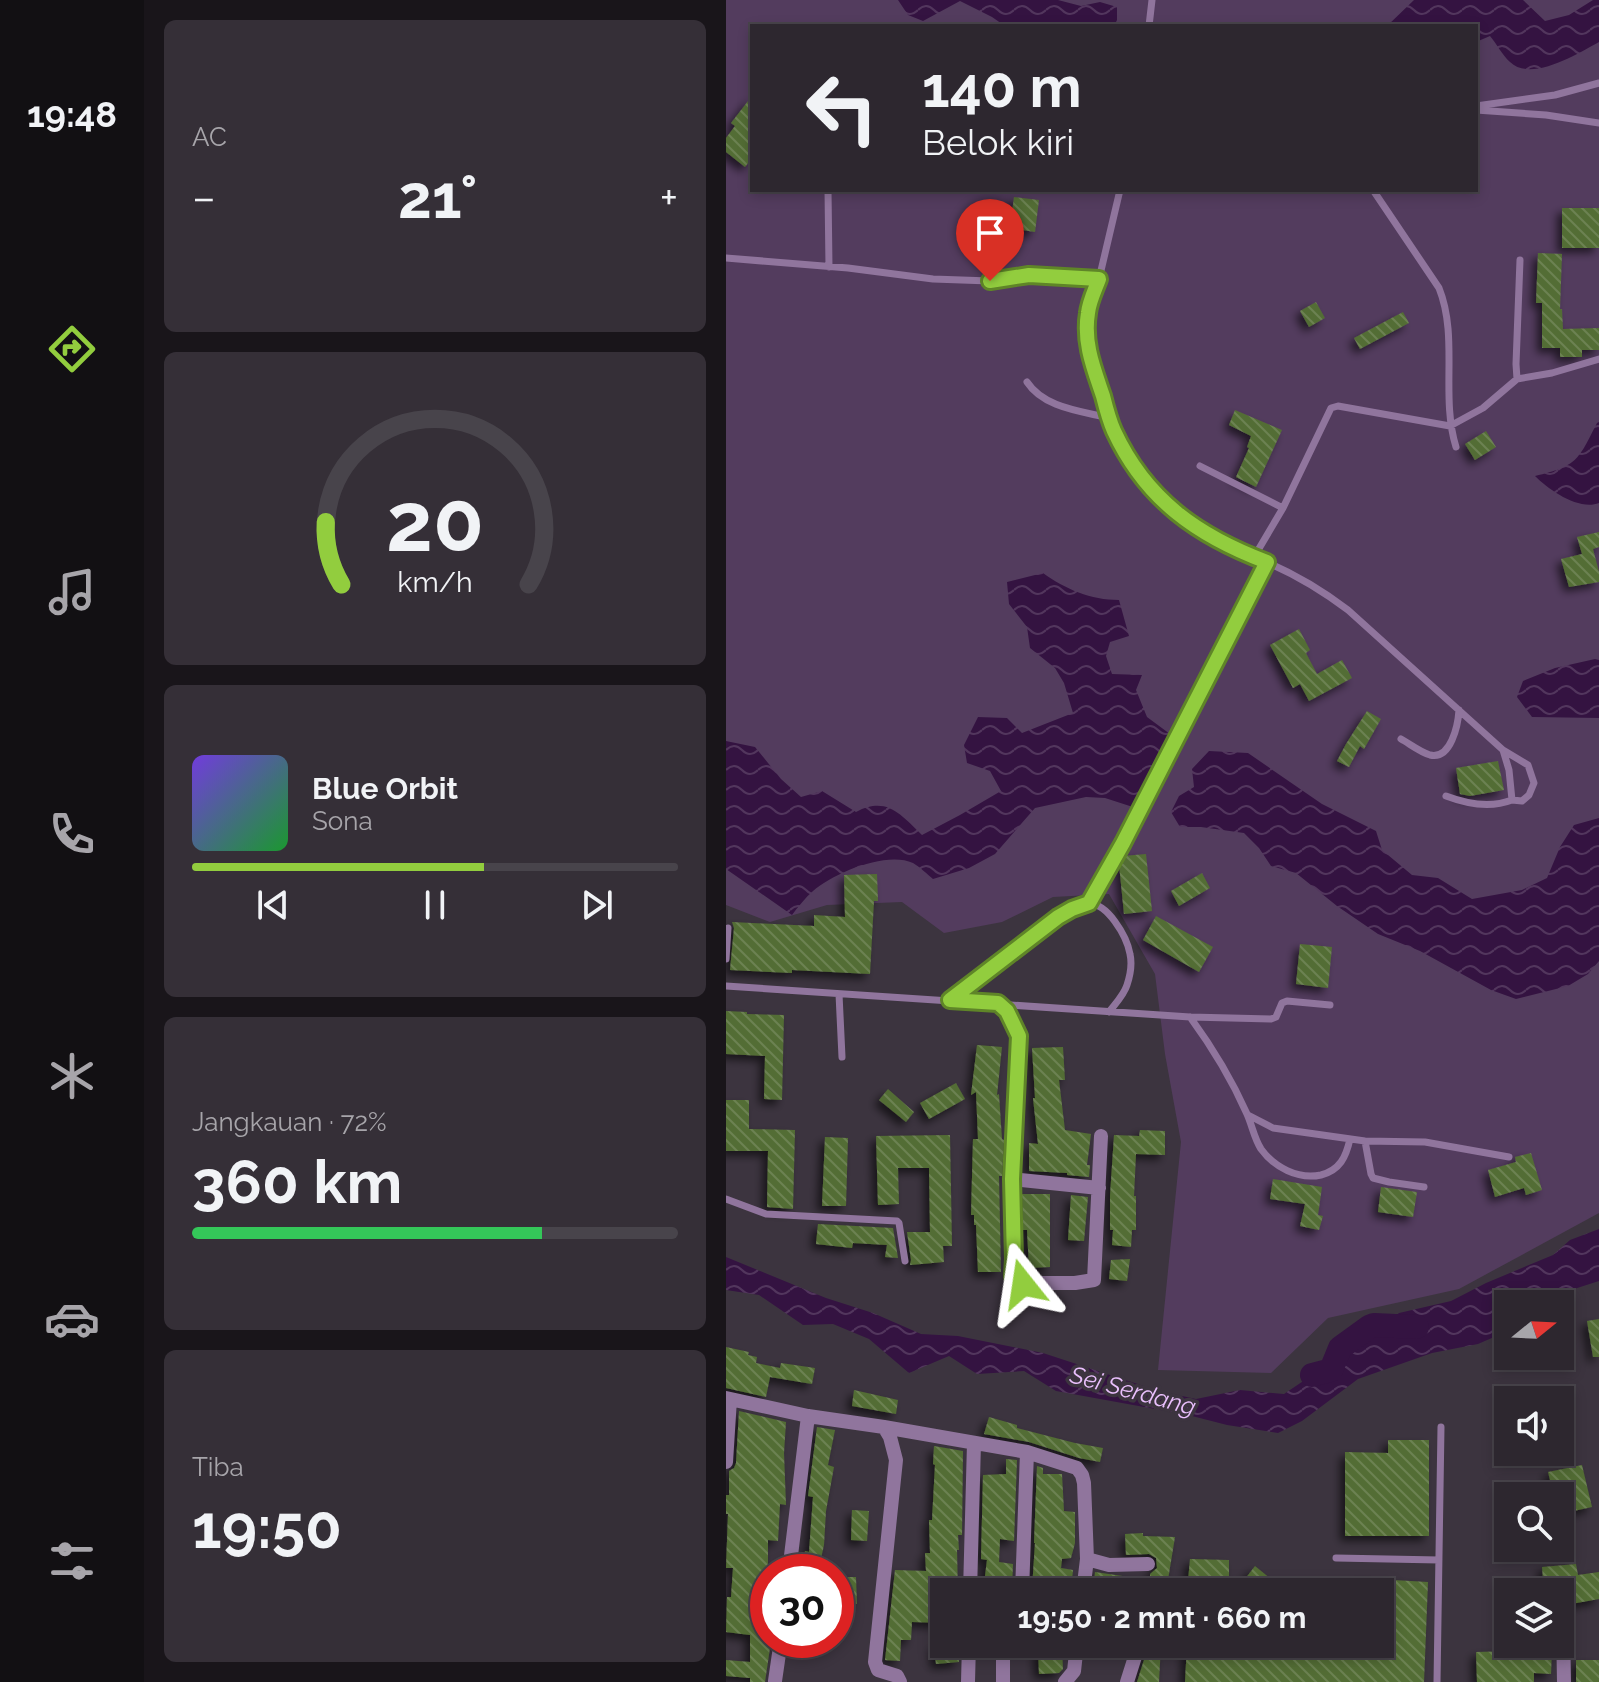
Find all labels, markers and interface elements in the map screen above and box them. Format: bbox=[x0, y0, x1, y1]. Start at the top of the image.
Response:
text: 140 m bbox=[922, 54, 1082, 120]
icon: left bbox=[790, 56, 894, 160]
text: 19:48 bbox=[27, 93, 117, 135]
text: Belok kiri bbox=[922, 121, 1074, 163]
text: AC bbox=[192, 122, 227, 152]
text: 21° bbox=[398, 162, 477, 232]
text: − bbox=[192, 172, 216, 223]
text: + bbox=[660, 172, 678, 223]
pin bbox=[956, 199, 1024, 281]
icon: arrive bbox=[968, 211, 1012, 255]
icon: directions bbox=[44, 321, 100, 377]
text: 20 bbox=[386, 472, 484, 569]
icon: music bbox=[44, 564, 100, 620]
text: km/h bbox=[397, 565, 473, 599]
text: Blue Orbit bbox=[312, 771, 458, 806]
icon: phone bbox=[44, 806, 100, 862]
text: Sona bbox=[312, 806, 373, 836]
icon: previous bbox=[251, 883, 295, 927]
icon: pause bbox=[413, 883, 457, 927]
icon: next bbox=[575, 883, 619, 927]
icon: climate bbox=[44, 1048, 100, 1104]
text: Jangkauan · 72% bbox=[192, 1107, 387, 1137]
text: 360 km bbox=[192, 1147, 402, 1217]
position arrow bbox=[981, 1242, 1065, 1326]
north arrow bbox=[1494, 1290, 1574, 1370]
map controls bbox=[1494, 1290, 1574, 1658]
icon: car bbox=[44, 1291, 100, 1347]
water label: Sei Serdang bbox=[1066, 1360, 1199, 1421]
button: sound bbox=[1494, 1386, 1574, 1466]
text: Tiba bbox=[192, 1452, 244, 1482]
button: search bbox=[1494, 1482, 1574, 1562]
text: 19:50 bbox=[192, 1492, 342, 1562]
icon: filters bbox=[44, 1533, 100, 1589]
speed limit sign: 30 bbox=[750, 1554, 854, 1658]
button: layers bbox=[1494, 1578, 1574, 1658]
text: 19:50 · 2 mnt · 660 m bbox=[1018, 1600, 1306, 1635]

